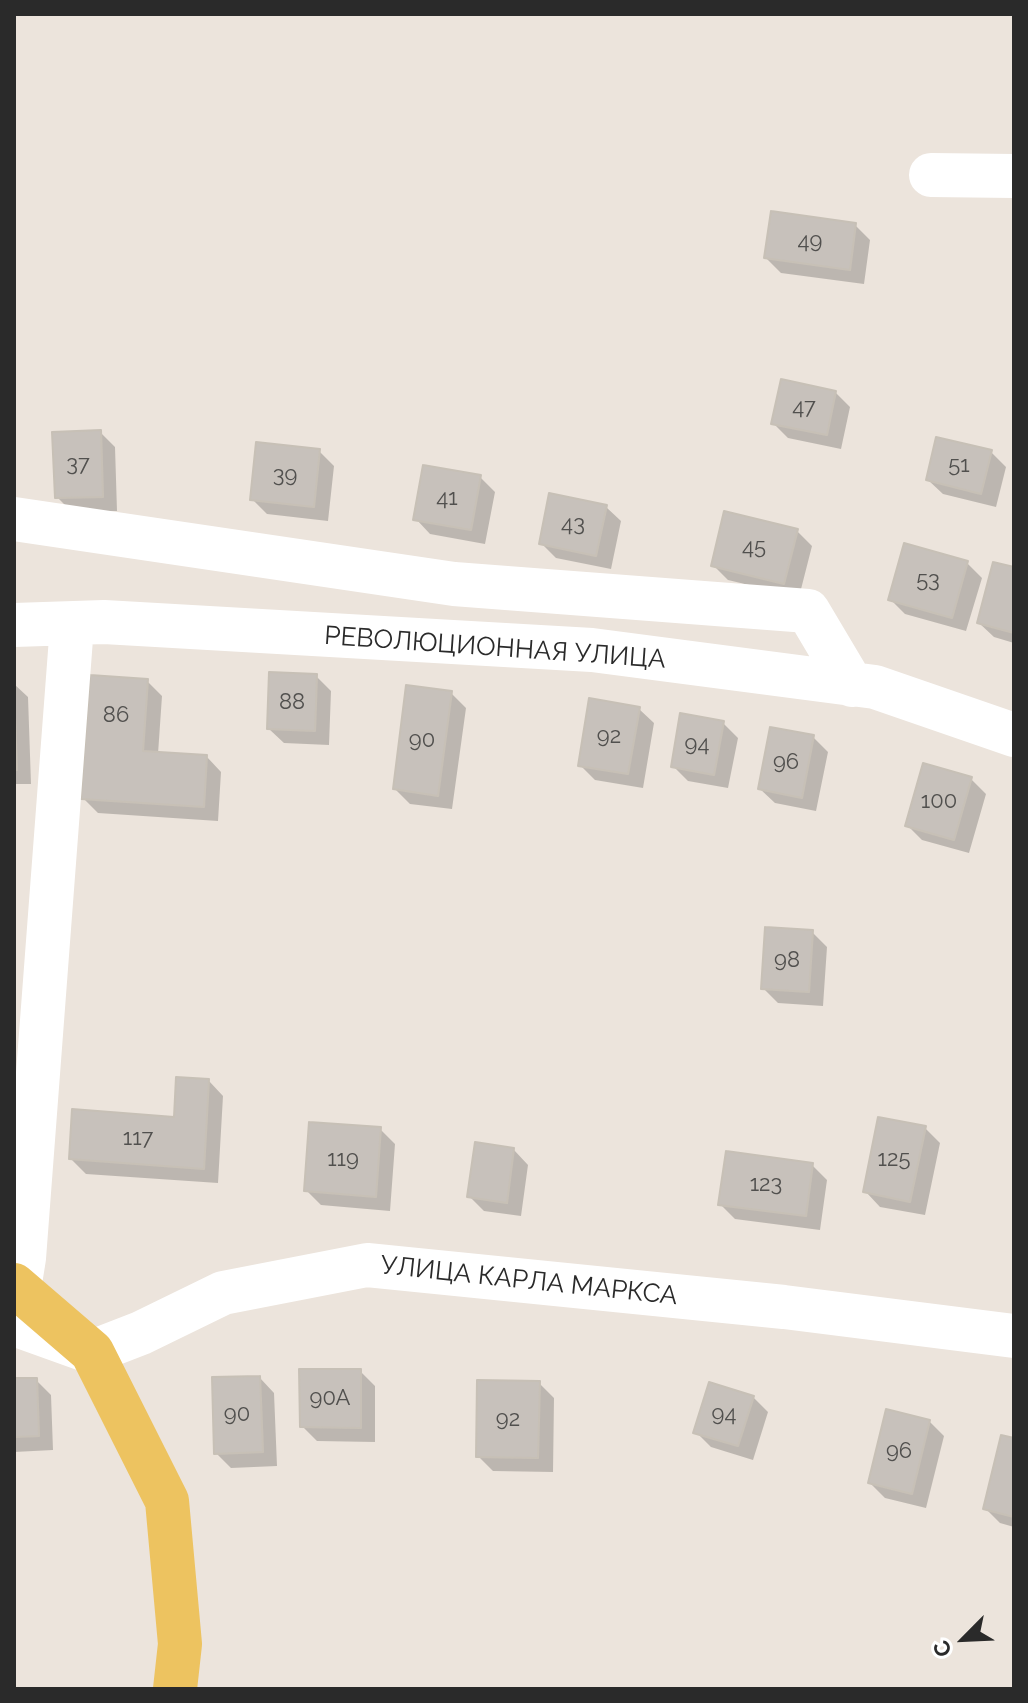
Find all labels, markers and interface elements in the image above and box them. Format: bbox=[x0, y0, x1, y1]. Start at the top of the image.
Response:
house number: 49 bbox=[798, 228, 822, 254]
house number: 47 bbox=[792, 394, 816, 420]
house number: 37 bbox=[66, 451, 90, 477]
house number: 51 bbox=[948, 452, 970, 478]
house number: 39 bbox=[273, 462, 297, 488]
house number: 41 bbox=[436, 485, 458, 511]
house number: 43 bbox=[561, 511, 585, 537]
house number: 45 bbox=[742, 534, 766, 560]
house number: 53 bbox=[916, 567, 940, 593]
street label: РЕВОЛЮЦИОННАЯ УЛИЦА bbox=[323, 621, 667, 675]
house number: 88 bbox=[279, 689, 305, 715]
house number: 86 bbox=[103, 702, 129, 728]
house number: 92 bbox=[597, 723, 621, 749]
house number: 90 bbox=[409, 727, 435, 753]
house number: 94 bbox=[685, 731, 709, 757]
house number: 96 bbox=[773, 749, 799, 775]
house number: 100 bbox=[921, 788, 957, 814]
house number: 98 bbox=[774, 947, 800, 973]
house number: 117 bbox=[123, 1125, 153, 1151]
house number: 119 bbox=[327, 1146, 359, 1172]
house number: 125 bbox=[878, 1146, 910, 1172]
house number: 123 bbox=[750, 1171, 782, 1197]
street label: УЛИЦА КАРЛА МАРКСА bbox=[379, 1250, 679, 1312]
house number: 90А bbox=[310, 1385, 350, 1411]
house number: 90 bbox=[224, 1401, 250, 1427]
house number: 94 bbox=[712, 1401, 736, 1427]
house number: 92 bbox=[496, 1406, 520, 1432]
house number: 96 bbox=[886, 1438, 912, 1464]
north arrow bbox=[924, 1599, 1004, 1679]
text: С bbox=[927, 1637, 957, 1661]

